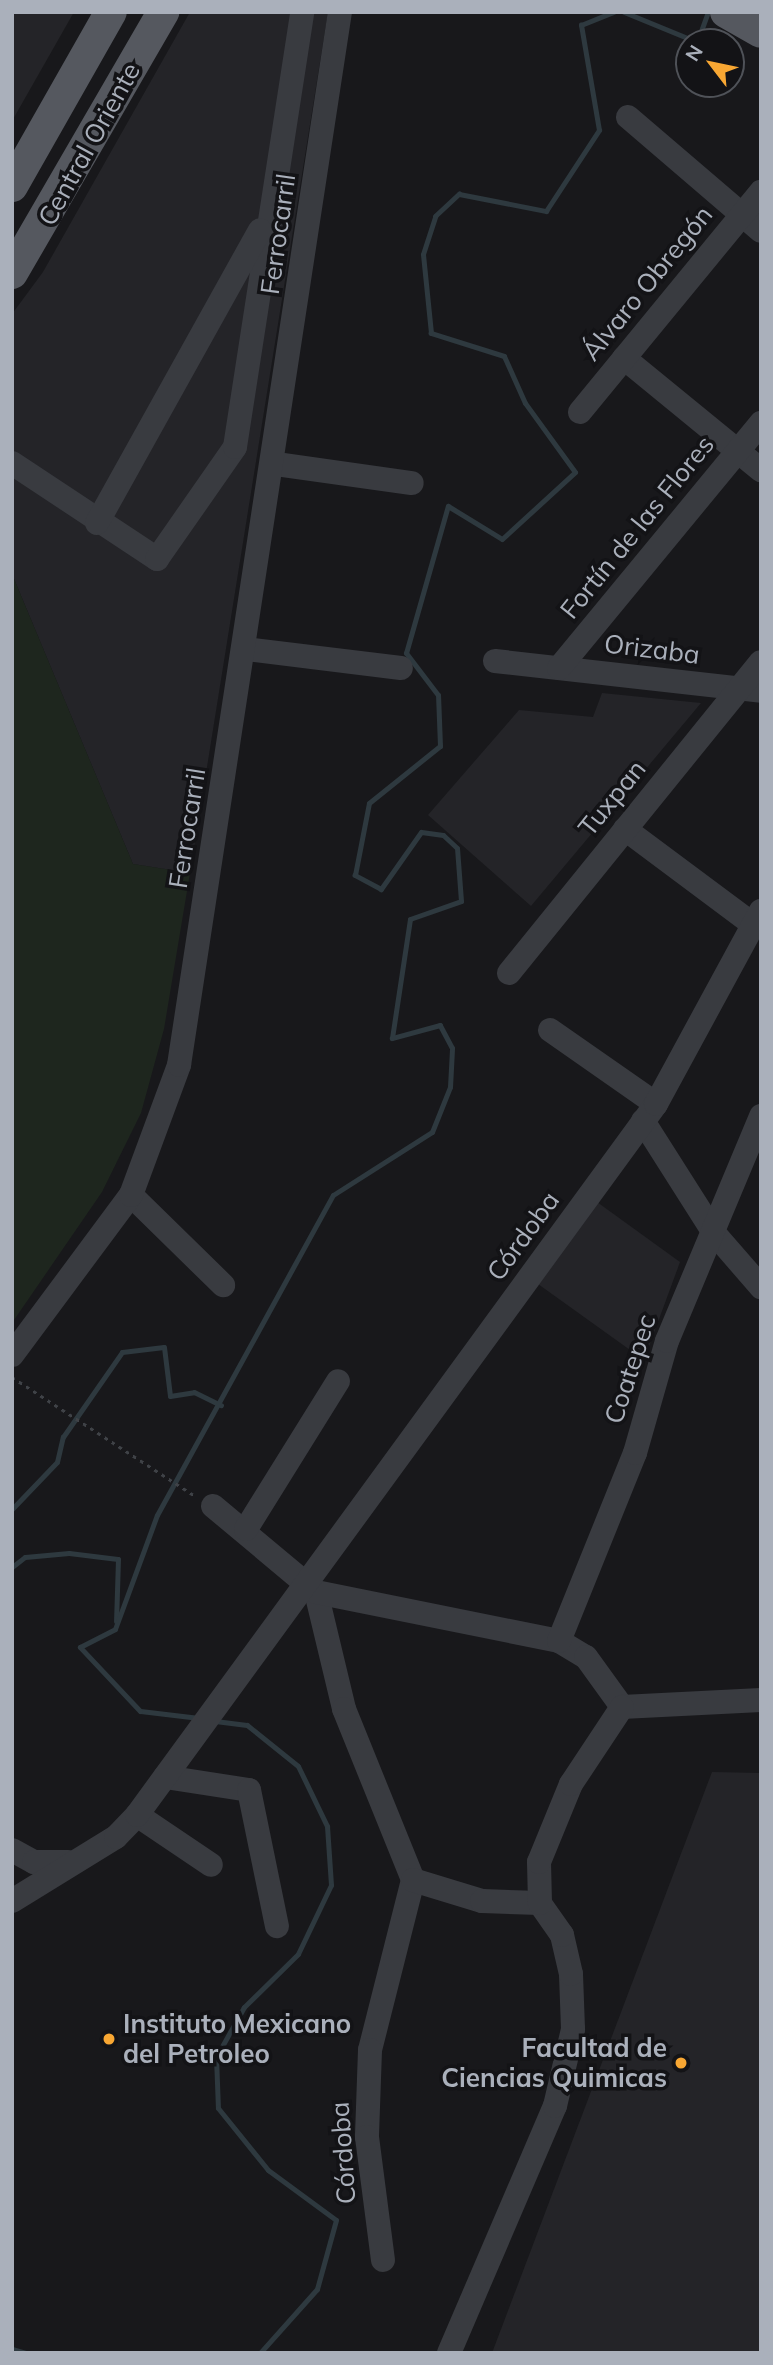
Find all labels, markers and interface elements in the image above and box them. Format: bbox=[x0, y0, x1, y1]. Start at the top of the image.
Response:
north arrow bbox=[675, 28, 745, 98]
text: N bbox=[680, 40, 708, 65]
street label: Central Oriente bbox=[31, 57, 147, 231]
street label: Ferrocarril bbox=[254, 172, 302, 296]
street label: Álvaro Obregón bbox=[575, 199, 719, 367]
street label: Fortín de las Flores bbox=[554, 429, 720, 625]
street label: Orizaba bbox=[603, 628, 701, 670]
street label: Tuxpan bbox=[572, 754, 652, 842]
street label: Ferrocarril bbox=[162, 766, 212, 890]
street label: Córdoba bbox=[480, 1185, 566, 1287]
street label: Coatepec bbox=[598, 1310, 662, 1428]
place label: Instituto Mexicano del Petroleo bbox=[123, 2008, 351, 2070]
marker: Instituto Mexicano del Petroleo bbox=[101, 2031, 117, 2047]
place label: Facultad de Ciencias Quimicas bbox=[441, 2032, 667, 2094]
marker: Facultad de Ciencias Quimicas bbox=[673, 2055, 689, 2071]
street label: Córdoba bbox=[324, 2101, 362, 2205]

